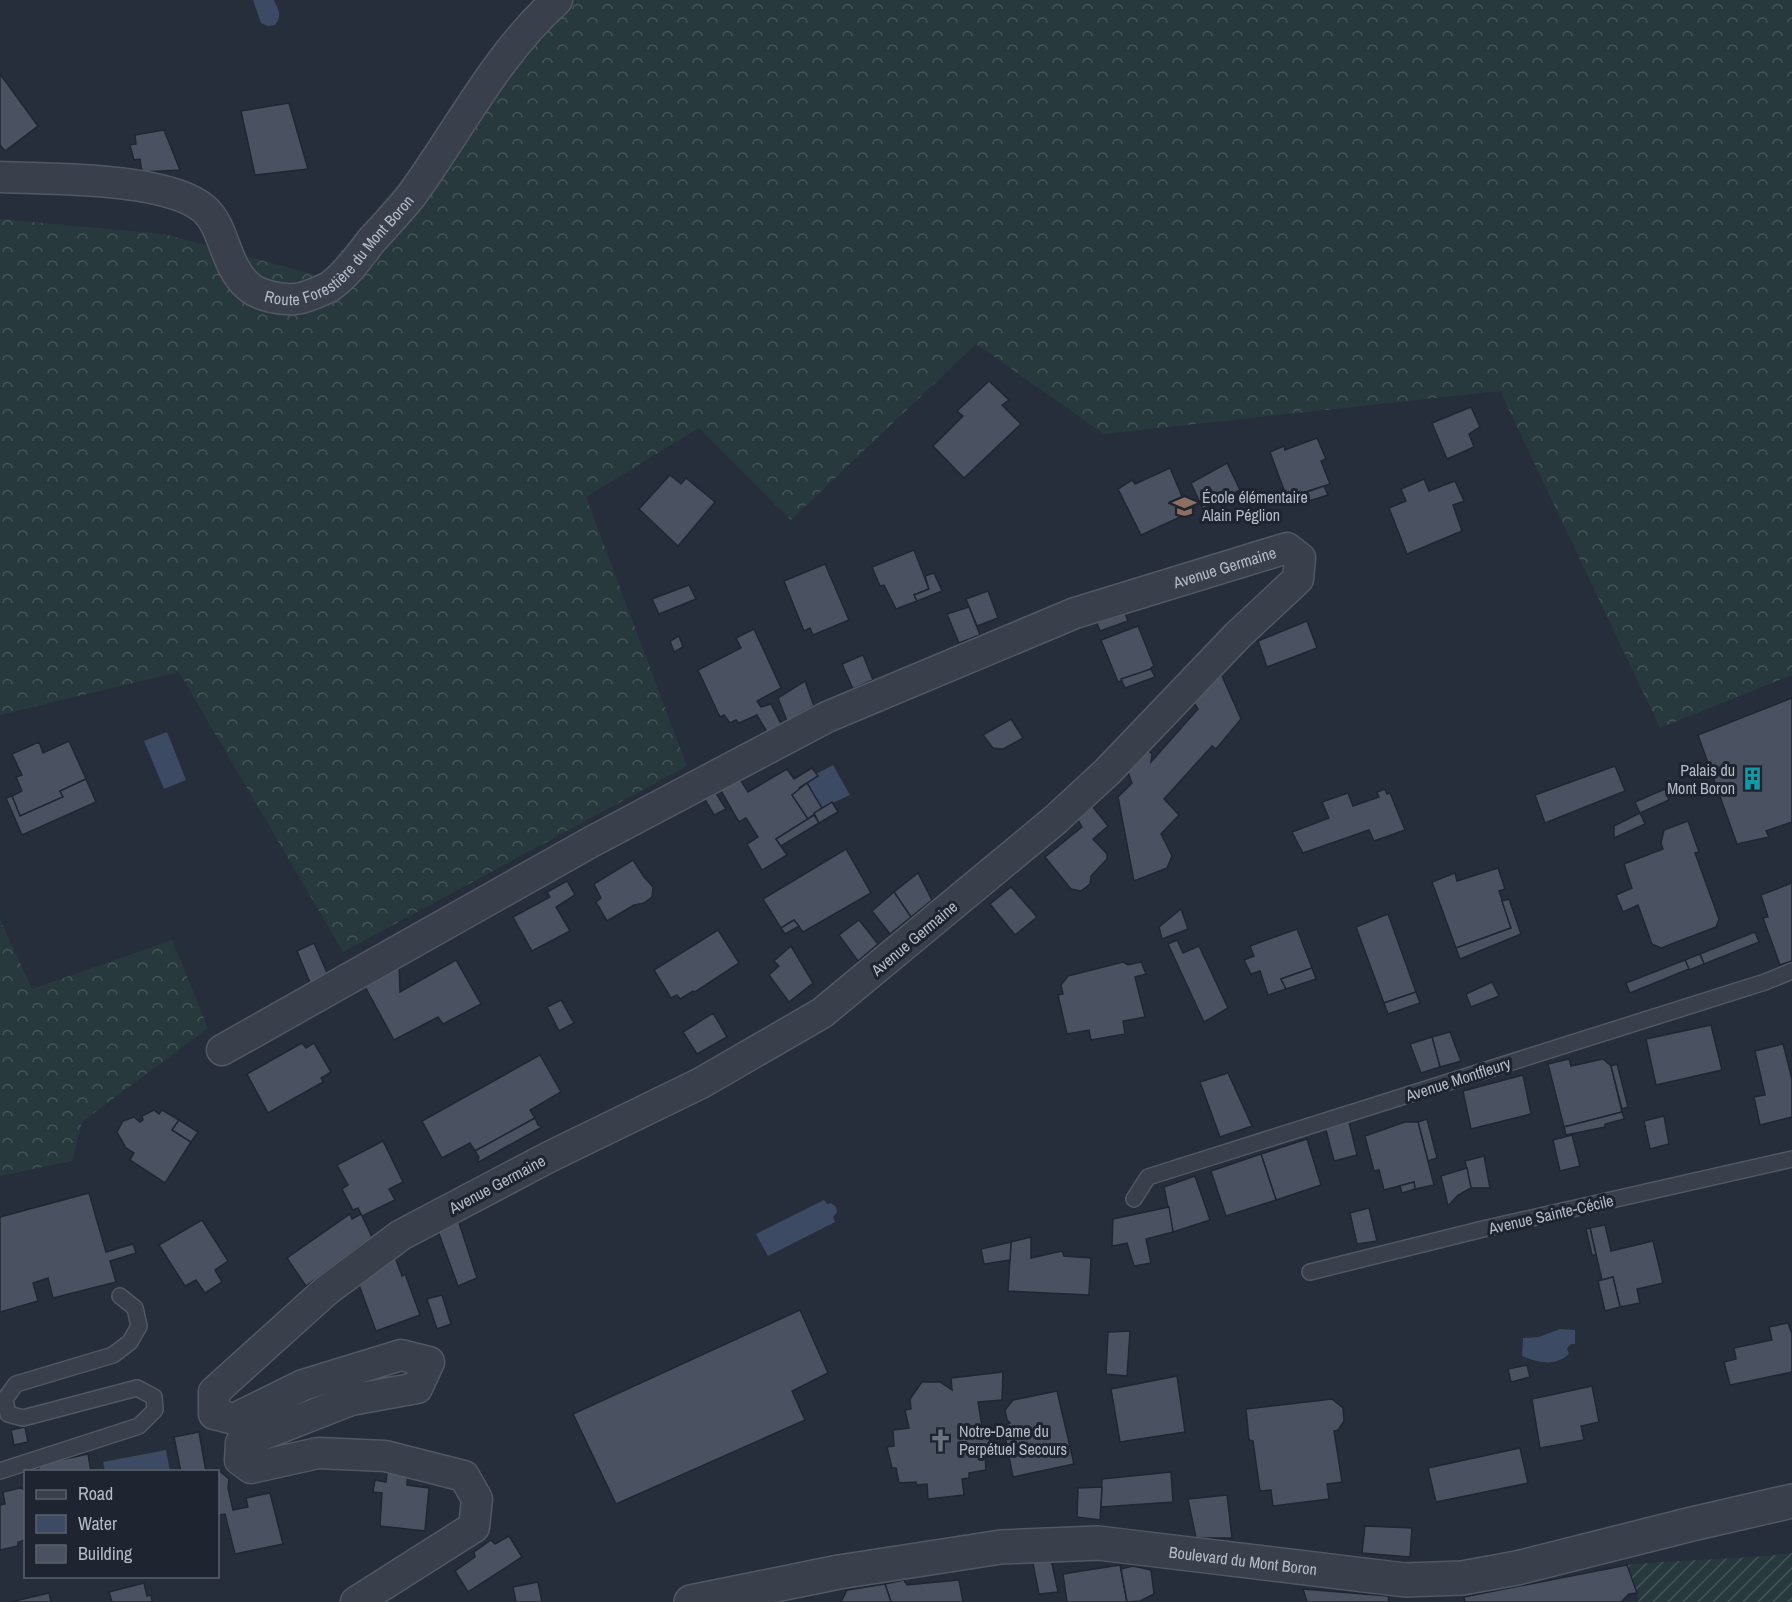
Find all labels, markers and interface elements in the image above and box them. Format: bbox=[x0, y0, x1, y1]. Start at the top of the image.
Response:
street label: Route Forestière du Mont Boron bbox=[262, 190, 419, 310]
place label: École élémentaire Alain Péglion bbox=[1201, 486, 1308, 526]
school or university icon: École élémentaire Alain Péglion bbox=[1171, 493, 1197, 519]
street label: Avenue Germaine bbox=[1170, 541, 1279, 594]
place label: Palais du Mont Boron bbox=[1667, 759, 1735, 799]
building icon: Palais du Mont Boron bbox=[1740, 766, 1766, 792]
street label: Avenue Germaine bbox=[865, 895, 962, 981]
street label: Avenue Montfleury bbox=[1402, 1052, 1514, 1107]
street label: Avenue Germaine bbox=[444, 1149, 549, 1219]
street label: Avenue Sainte-Cécile bbox=[1485, 1189, 1616, 1239]
place label: Notre-Dame du Perpétuel Secours bbox=[959, 1420, 1067, 1460]
church icon: Notre-Dame du Perpétuel Secours bbox=[928, 1427, 954, 1453]
legend bbox=[24, 1470, 219, 1578]
text: Road bbox=[78, 1481, 113, 1506]
text: Water bbox=[78, 1511, 117, 1536]
text: Building bbox=[78, 1541, 133, 1566]
street label: Boulevard du Mont Boron bbox=[1168, 1541, 1318, 1580]

